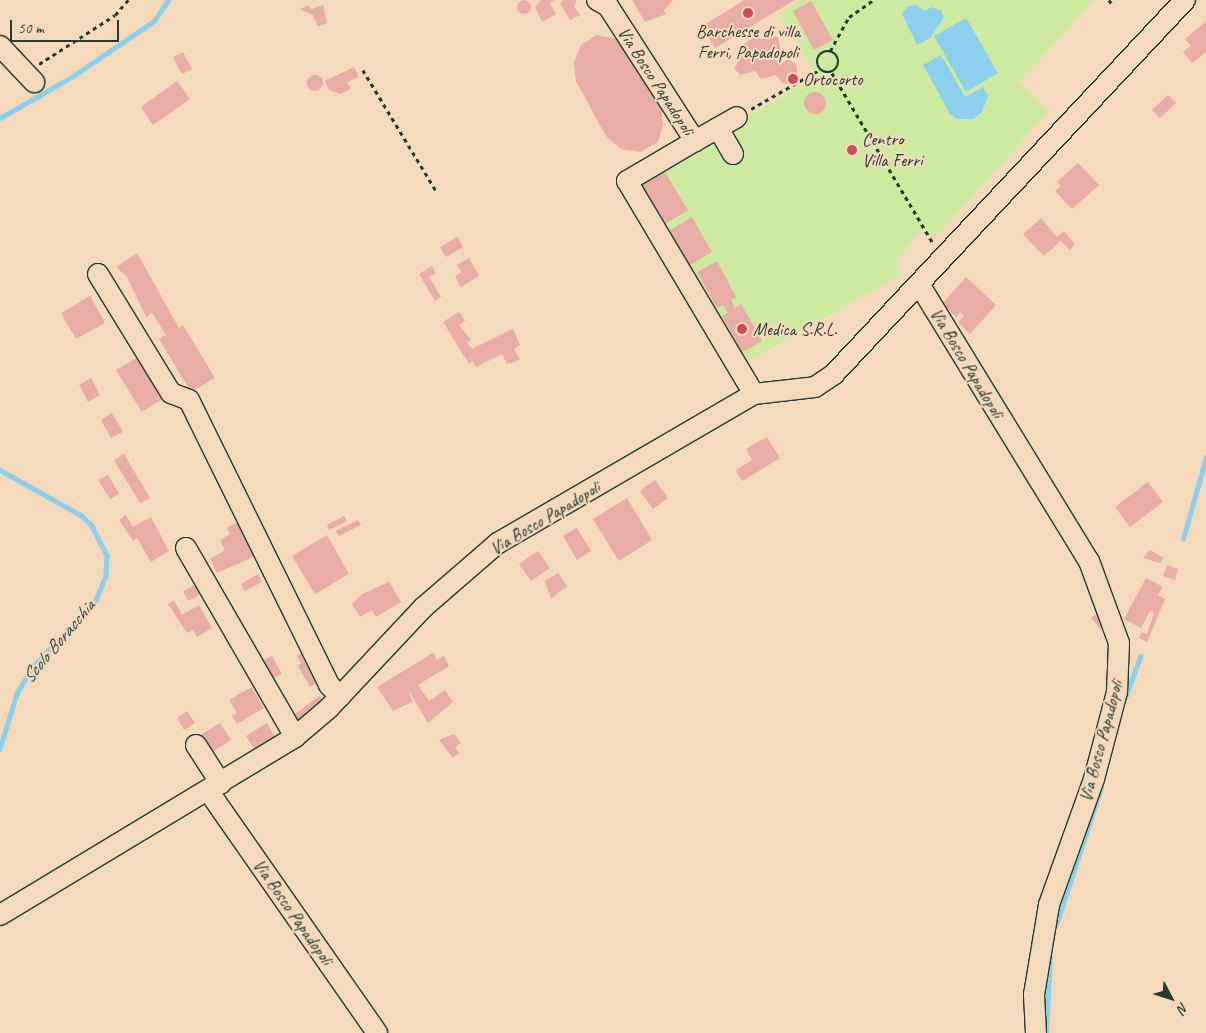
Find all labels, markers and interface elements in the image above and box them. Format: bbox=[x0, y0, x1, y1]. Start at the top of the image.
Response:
marker: Barchesse di villa Ferri, Papadopoli bbox=[742, 7, 754, 19]
scale bar bbox=[12, 10, 121, 42]
text: 50 m bbox=[18, 19, 44, 38]
place label: Barchesse di villa Ferri, Papadopoli bbox=[696, 21, 800, 64]
street label: Via Bosco Papadopoli bbox=[613, 23, 699, 139]
place label: Ortocorto bbox=[803, 68, 863, 90]
marker: Ortocorto bbox=[787, 73, 799, 85]
place label: Centro Villa Ferri bbox=[862, 129, 922, 172]
marker: Centro Villa Ferri bbox=[846, 144, 858, 156]
street label: Via Bosco Papadopoli bbox=[926, 304, 1008, 422]
place label: Medica S.R.L. bbox=[753, 318, 837, 340]
marker: Medica S.R.L. bbox=[735, 322, 749, 336]
street label: Via Bosco Papadopoli bbox=[486, 477, 604, 559]
water label: Scolo Boracchia bbox=[17, 595, 101, 689]
street label: Via Bosco Papadopoli bbox=[1074, 678, 1128, 804]
street label: Via Bosco Papadopoli bbox=[248, 855, 338, 969]
north arrow bbox=[1146, 973, 1196, 1023]
text: N bbox=[1174, 999, 1192, 1017]

